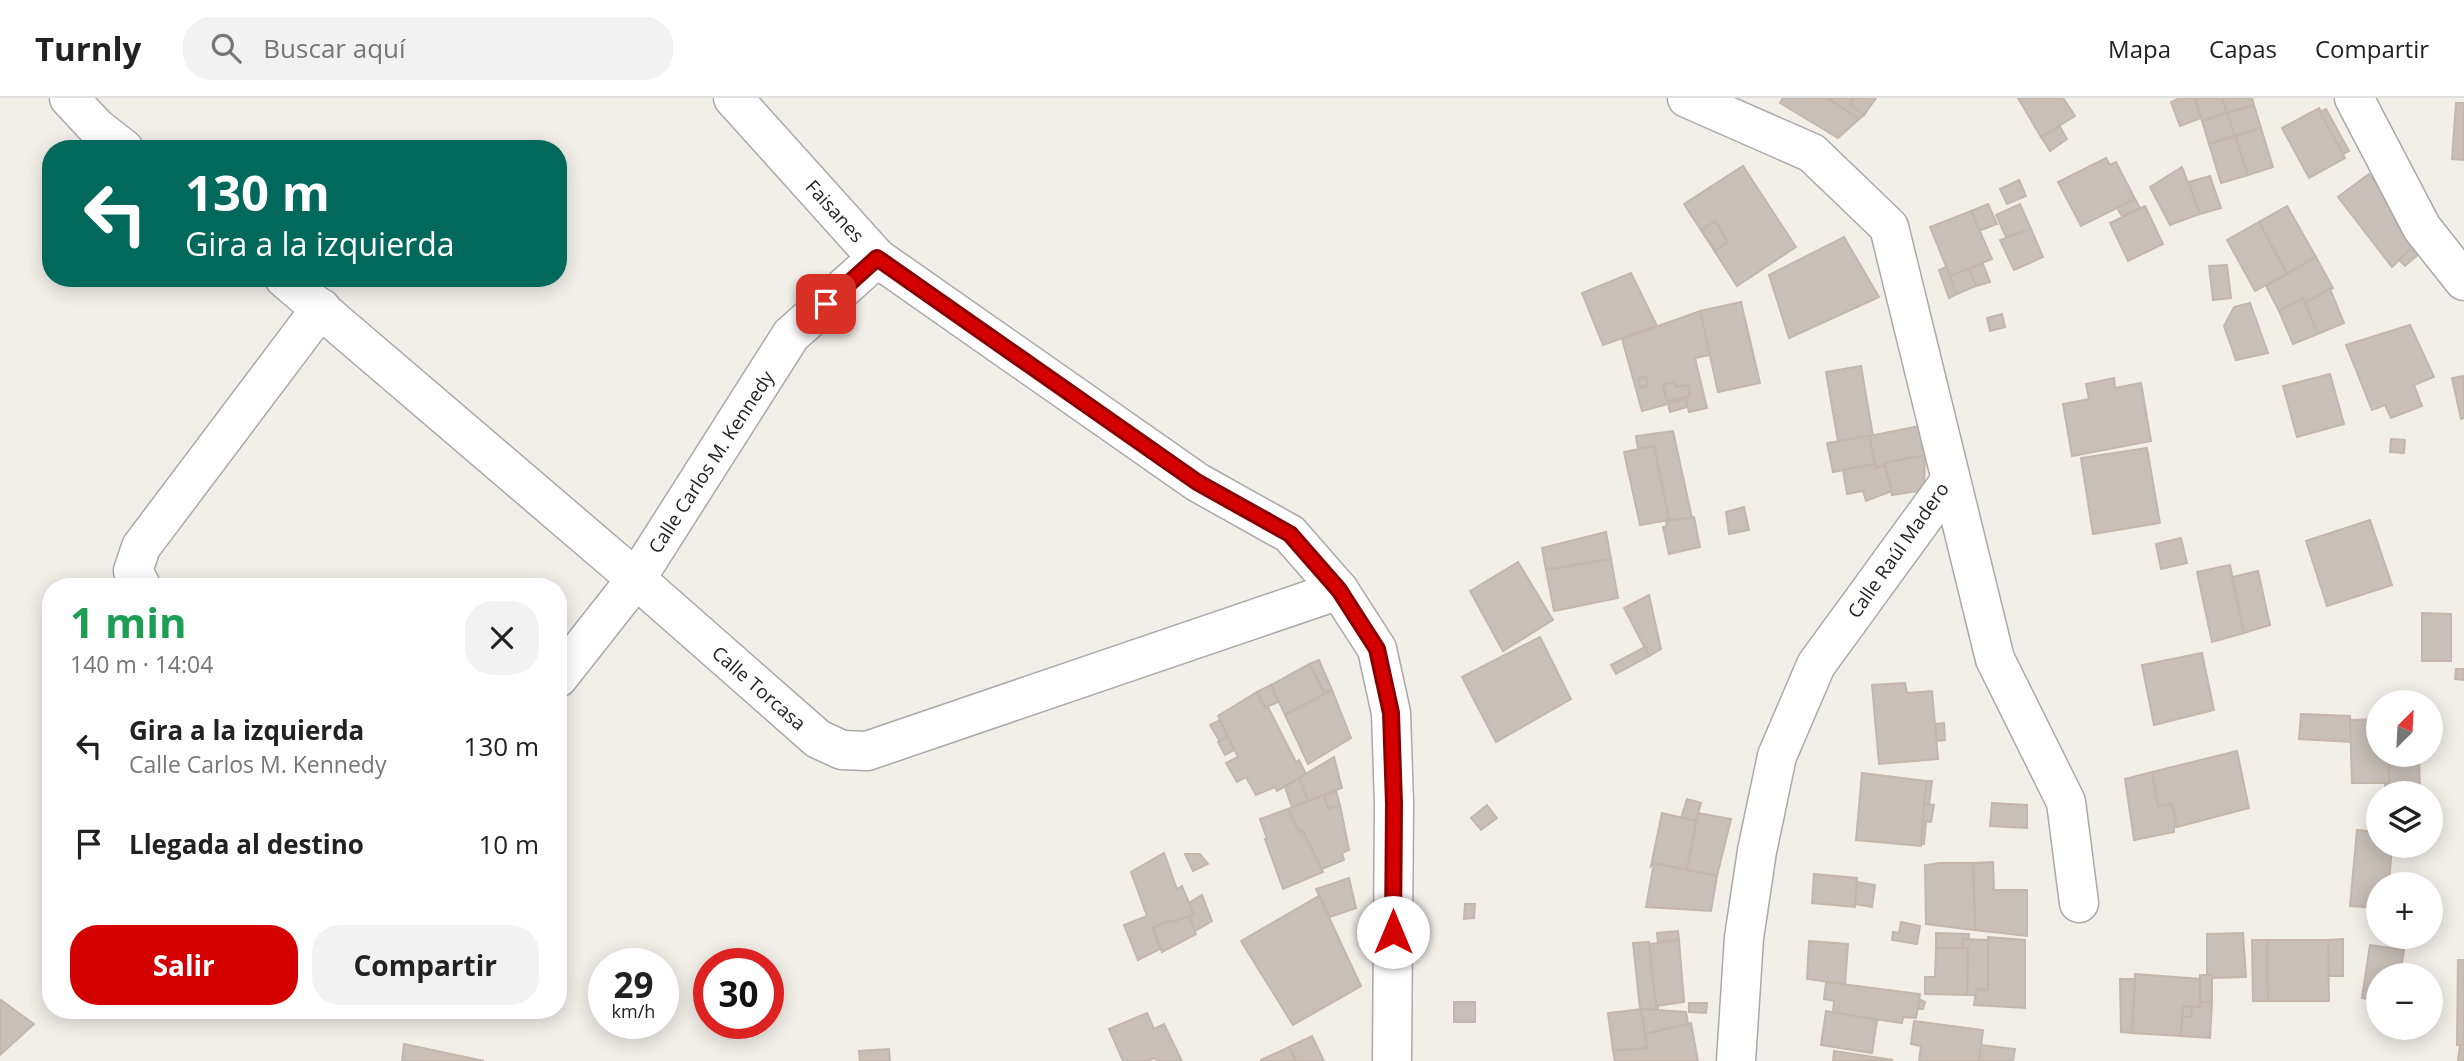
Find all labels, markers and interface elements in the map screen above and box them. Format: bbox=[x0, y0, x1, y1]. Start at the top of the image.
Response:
search box bbox=[183, 17, 673, 80]
text: Turnly bbox=[35, 26, 141, 71]
icon: search bbox=[207, 29, 245, 67]
text: Buscar aquí bbox=[263, 30, 406, 66]
text: Mapa bbox=[2108, 32, 2171, 65]
text: Capas bbox=[2209, 32, 2277, 65]
text: Compartir bbox=[2315, 32, 2429, 65]
text: 130 m bbox=[185, 159, 330, 225]
icon: left bbox=[70, 168, 161, 259]
street label: Faisanes bbox=[800, 174, 870, 248]
text: Gira a la izquierda bbox=[185, 222, 455, 265]
pin bbox=[796, 274, 856, 334]
icon: arrive bbox=[807, 285, 845, 323]
street label: Calle Carlos M. Kennedy bbox=[642, 365, 780, 558]
street label: Calle Raúl Madero bbox=[1841, 477, 1955, 623]
text: 1 min bbox=[70, 593, 187, 650]
button: close bbox=[465, 601, 539, 675]
street label: Calle Torcasa bbox=[706, 640, 812, 736]
text: 140 m · 14:04 bbox=[70, 648, 213, 680]
north arrow bbox=[2366, 690, 2443, 766]
map controls bbox=[2366, 690, 2443, 1040]
text: Gira a la izquierda bbox=[129, 712, 364, 748]
icon: left bbox=[70, 727, 108, 765]
text: 130 m bbox=[464, 728, 539, 764]
text: Calle Carlos M. Kennedy bbox=[129, 748, 386, 780]
button: layers bbox=[2366, 781, 2443, 858]
icon: arrive bbox=[70, 825, 108, 863]
text: Llegada al destino bbox=[129, 826, 364, 862]
text: 10 m bbox=[478, 826, 539, 862]
button: + bbox=[2366, 872, 2443, 949]
position arrow bbox=[1356, 895, 1430, 969]
button: Salir bbox=[70, 925, 298, 1005]
button: Compartir bbox=[312, 925, 539, 1005]
speed limit sign: 30 bbox=[693, 948, 784, 1039]
text: 29 bbox=[613, 961, 654, 1008]
button: − bbox=[2366, 963, 2443, 1040]
text: km/h bbox=[612, 999, 655, 1023]

